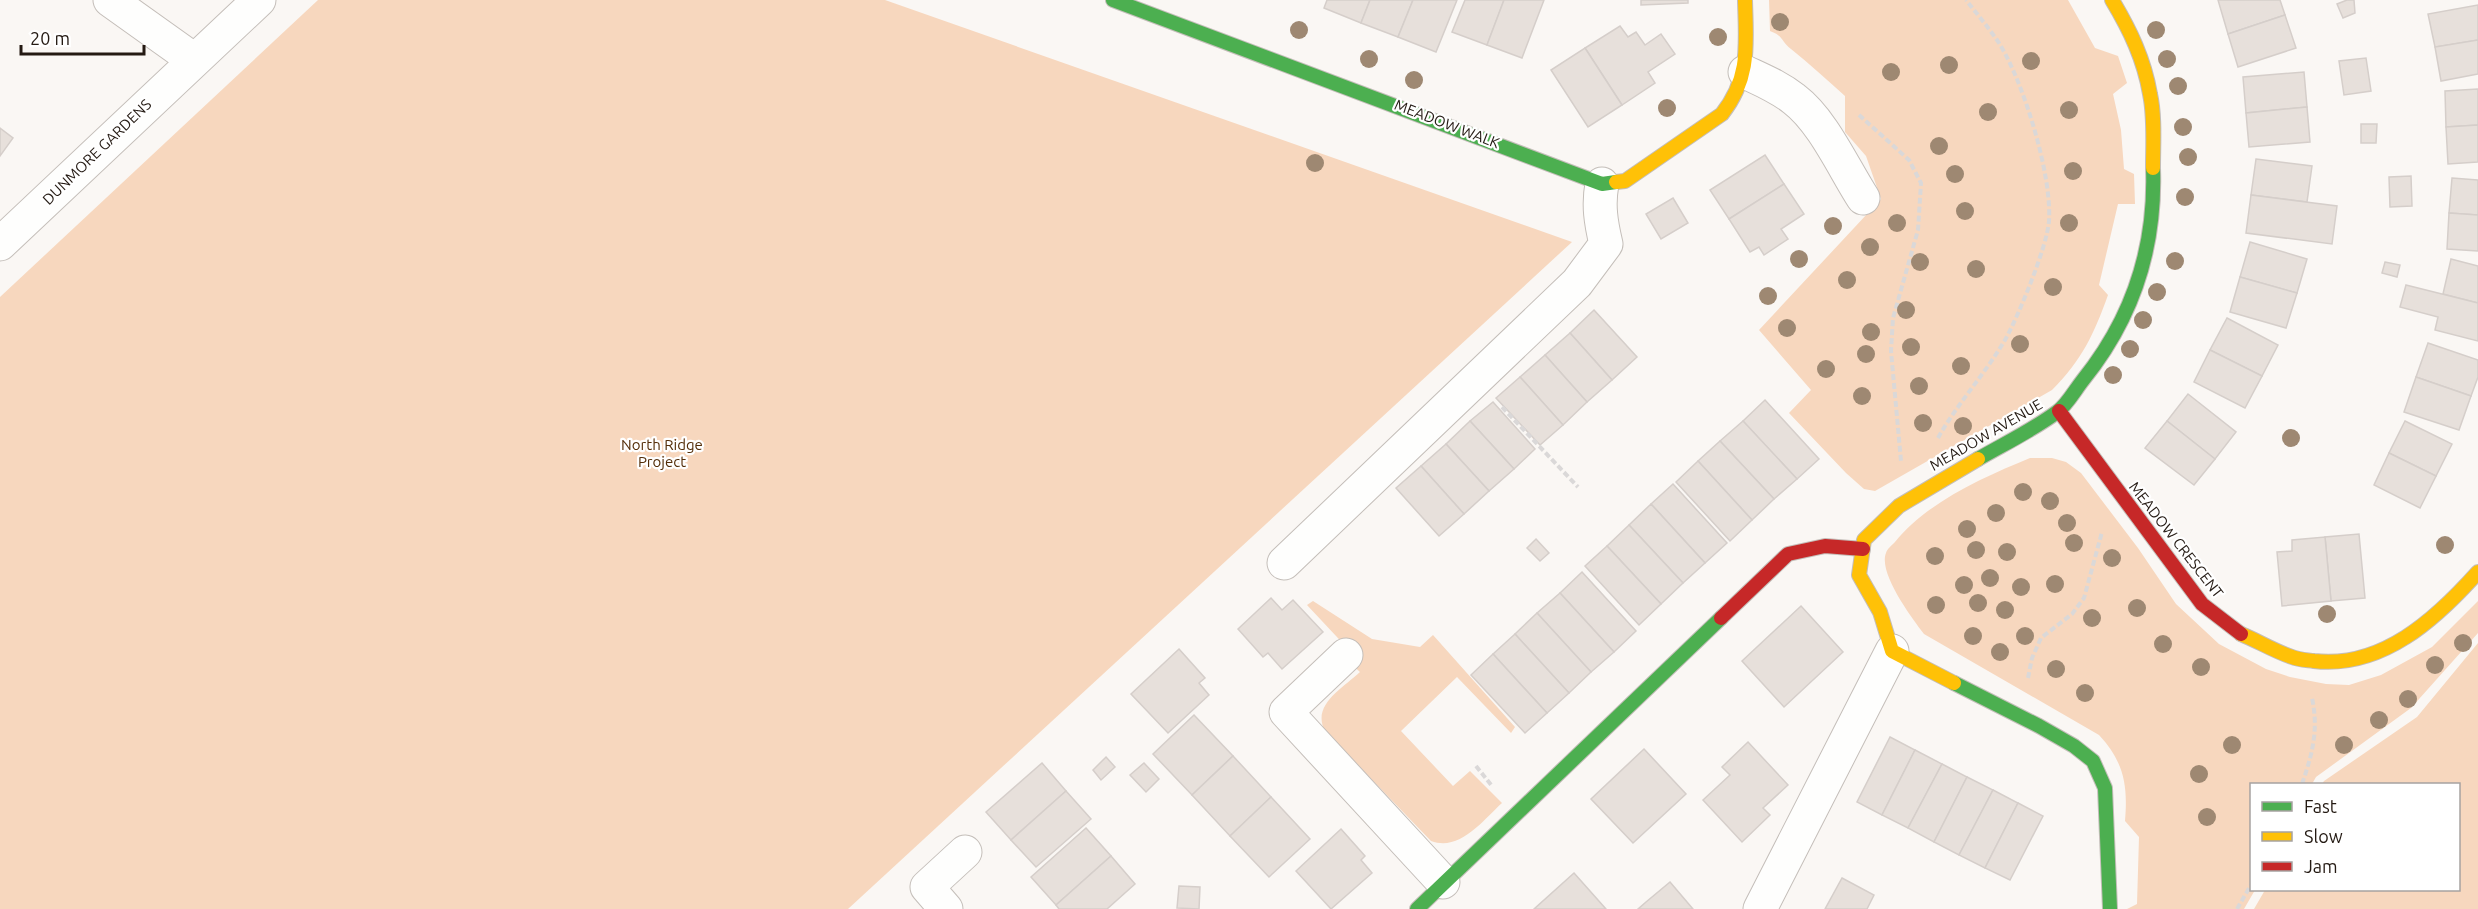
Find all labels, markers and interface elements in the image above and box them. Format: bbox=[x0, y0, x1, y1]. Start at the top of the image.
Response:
scale bar bbox=[21, 18, 144, 56]
text: 20 m bbox=[30, 28, 70, 48]
street label: DUNMORE GARDENS bbox=[39, 95, 154, 208]
street label: MEADOW WALK bbox=[1392, 96, 1502, 151]
street label: MEADOW AVENUE bbox=[1926, 395, 2045, 474]
park label: North Ridge Project bbox=[621, 436, 703, 470]
street label: MEADOW CRESCENT bbox=[2126, 478, 2227, 602]
legend bbox=[2250, 783, 2460, 891]
text: Fast bbox=[2304, 796, 2337, 816]
text: Slow bbox=[2304, 826, 2343, 846]
text: Jam bbox=[2304, 856, 2338, 876]

